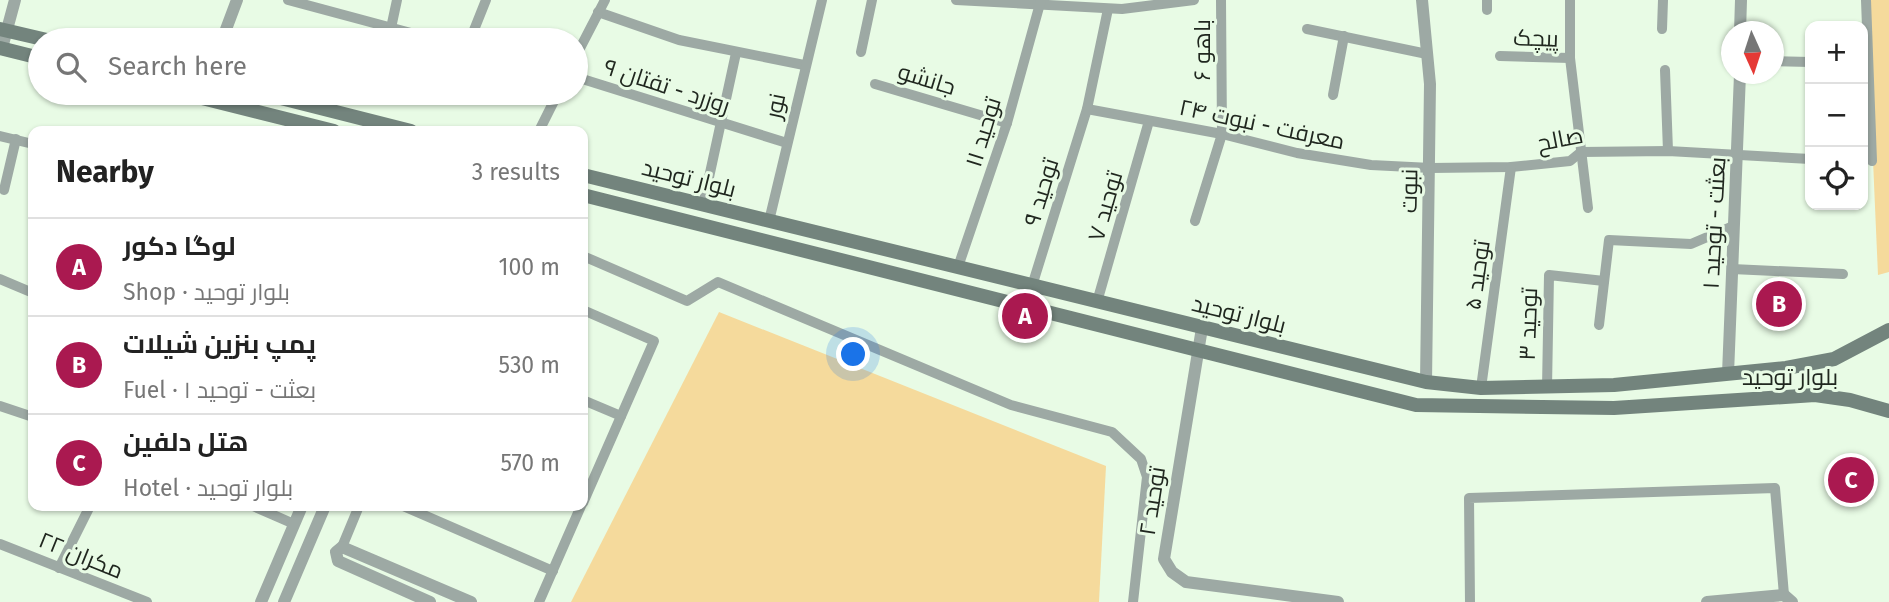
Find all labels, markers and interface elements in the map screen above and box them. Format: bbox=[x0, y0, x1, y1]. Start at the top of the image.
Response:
street label: باهو ۶ bbox=[1188, 19, 1216, 81]
north arrow bbox=[1721, 21, 1784, 84]
map controls bbox=[1805, 21, 1868, 210]
button: + bbox=[1805, 21, 1868, 84]
street label: پیچک bbox=[1513, 23, 1559, 54]
search box bbox=[28, 28, 588, 105]
icon: search bbox=[52, 48, 90, 86]
text: Search here bbox=[108, 51, 247, 82]
street label: روزرد - تفتان ۹ bbox=[600, 52, 734, 120]
street label: جانشو bbox=[895, 57, 959, 101]
button: − bbox=[1805, 84, 1868, 147]
street label: نور bbox=[758, 91, 791, 123]
street label: معرفت - نبوت ۲۴ bbox=[1177, 93, 1347, 155]
street label: توحید ۱۱ bbox=[959, 94, 1007, 170]
street label: صالح bbox=[1535, 121, 1586, 159]
button: locate bbox=[1805, 147, 1868, 210]
street label: بلوار توحید bbox=[639, 153, 739, 203]
text: Nearby bbox=[56, 154, 154, 190]
street label: توحید ۹ bbox=[1017, 155, 1065, 229]
street label: بعثت - توحید ۱ bbox=[1697, 156, 1731, 290]
text: 3 results bbox=[472, 158, 560, 186]
street label: توحید ۷ bbox=[1082, 168, 1128, 244]
street label: نبوت bbox=[1395, 169, 1423, 213]
text: لوگا دکور bbox=[123, 231, 236, 262]
street label: توحید ۵ bbox=[1458, 238, 1496, 312]
text: A bbox=[72, 253, 86, 281]
text: 100 m bbox=[499, 253, 560, 281]
text: Shop · بلوار توحید bbox=[123, 278, 290, 306]
pin: B bbox=[1756, 278, 1802, 330]
street label: توحید ۳ bbox=[1513, 287, 1543, 361]
street label: بلوار توحید bbox=[1189, 289, 1289, 339]
pin: A bbox=[1002, 290, 1048, 342]
text: پمپ بنزین شیلات bbox=[123, 329, 316, 360]
your location bbox=[836, 337, 870, 371]
text: B bbox=[72, 351, 86, 379]
text: 530 m bbox=[499, 351, 560, 379]
street label: بلوار توحید bbox=[1742, 363, 1838, 391]
text: Fuel · بعثت - توحید ۱ bbox=[123, 376, 316, 404]
text: هتل دلفین bbox=[123, 427, 248, 458]
text: C bbox=[72, 449, 86, 477]
text: 570 m bbox=[500, 449, 560, 477]
pin: C bbox=[1828, 454, 1874, 506]
street label: توحید ۲ bbox=[1133, 464, 1171, 538]
text: Hotel · بلوار توحید bbox=[123, 474, 293, 502]
street label: مکران ۲۲ bbox=[35, 525, 127, 585]

